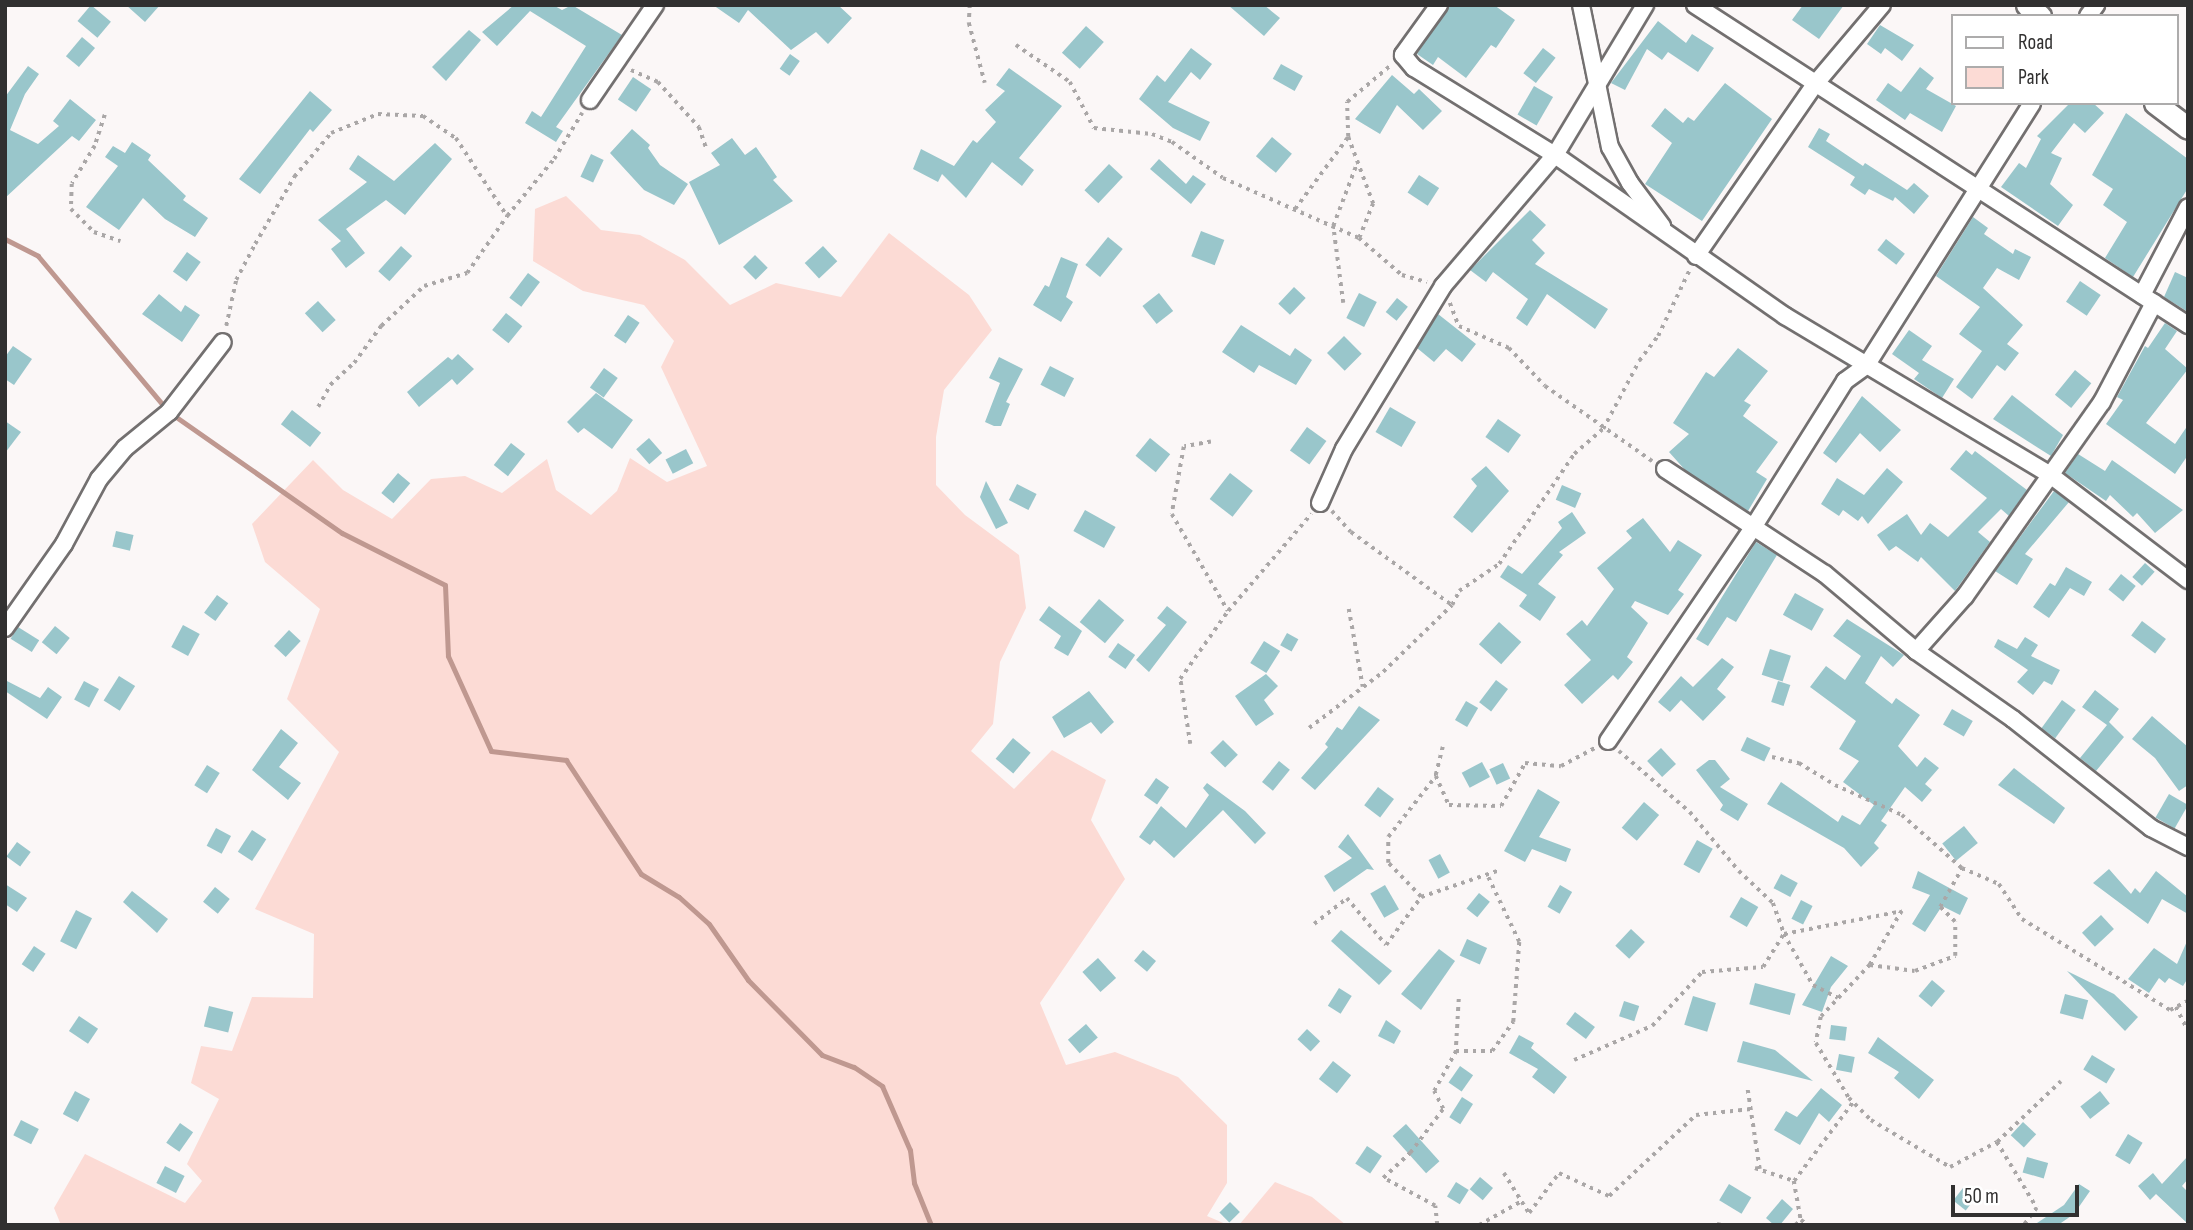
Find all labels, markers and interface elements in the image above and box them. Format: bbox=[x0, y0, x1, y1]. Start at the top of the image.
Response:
legend bbox=[1952, 14, 2179, 105]
text: Road bbox=[2018, 30, 2053, 55]
text: Park bbox=[2018, 65, 2049, 90]
scale bar bbox=[1955, 1170, 2083, 1214]
text: 50 m bbox=[1964, 1184, 1999, 1209]

